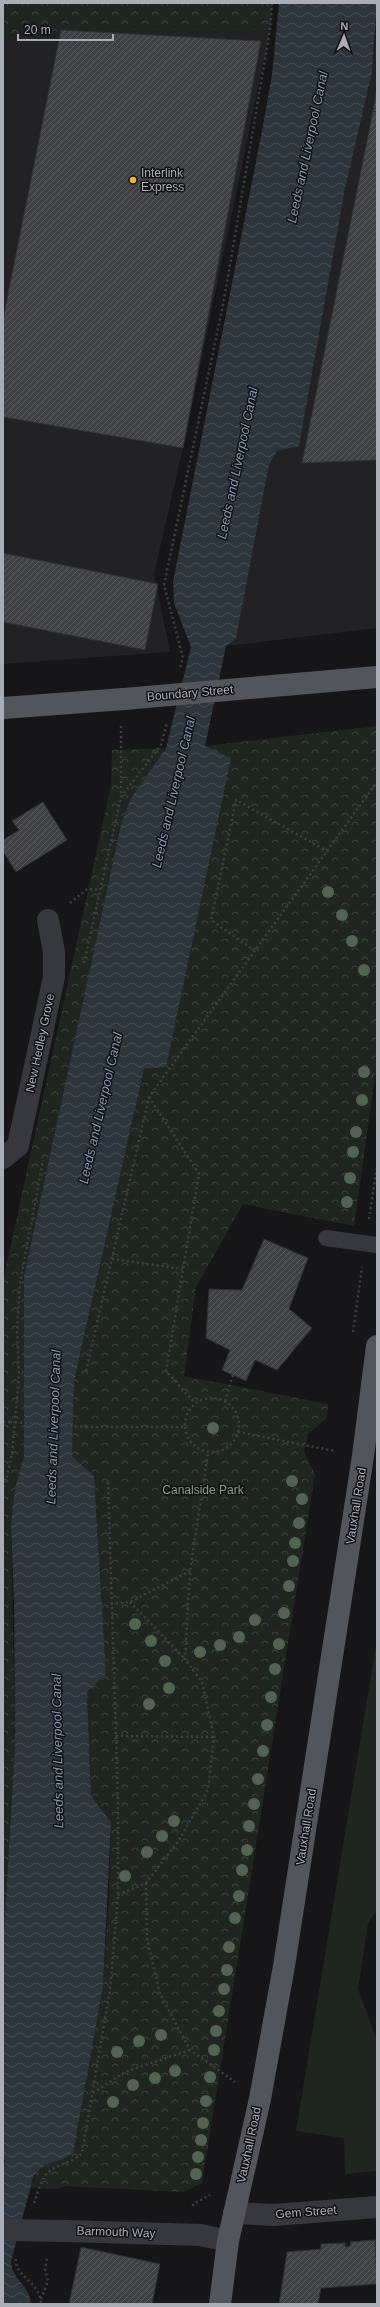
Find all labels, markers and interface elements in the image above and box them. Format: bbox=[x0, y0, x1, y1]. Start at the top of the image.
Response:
scale bar bbox=[18, 16, 113, 42]
north arrow bbox=[324, 16, 364, 56]
text: N bbox=[340, 20, 349, 32]
text: 20 m bbox=[24, 23, 51, 37]
water label: Leeds and Liverpool Canal bbox=[284, 69, 331, 224]
place label: Interlink Express bbox=[141, 166, 184, 194]
marker: Interlink Express bbox=[128, 175, 138, 185]
water label: Leeds and Liverpool Canal bbox=[214, 385, 261, 540]
street label: Boundary Street bbox=[146, 682, 234, 704]
water label: Leeds and Liverpool Canal bbox=[149, 714, 198, 869]
street label: New Hedley Grove bbox=[23, 992, 57, 1094]
water label: Leeds and Liverpool Canal bbox=[76, 1030, 125, 1185]
water label: Leeds and Liverpool Canal bbox=[43, 1348, 64, 1505]
street label: Vauxhall Road bbox=[343, 1467, 369, 1545]
park label: Canalside Park bbox=[162, 1483, 245, 1497]
water label: Leeds and Liverpool Canal bbox=[49, 1672, 66, 1828]
street label: Vauxhall Road bbox=[293, 1788, 319, 1866]
street label: Vauxhall Road bbox=[234, 2106, 264, 2184]
street label: Gem Street bbox=[275, 2203, 338, 2221]
street label: Barmouth Way bbox=[76, 2224, 156, 2240]

